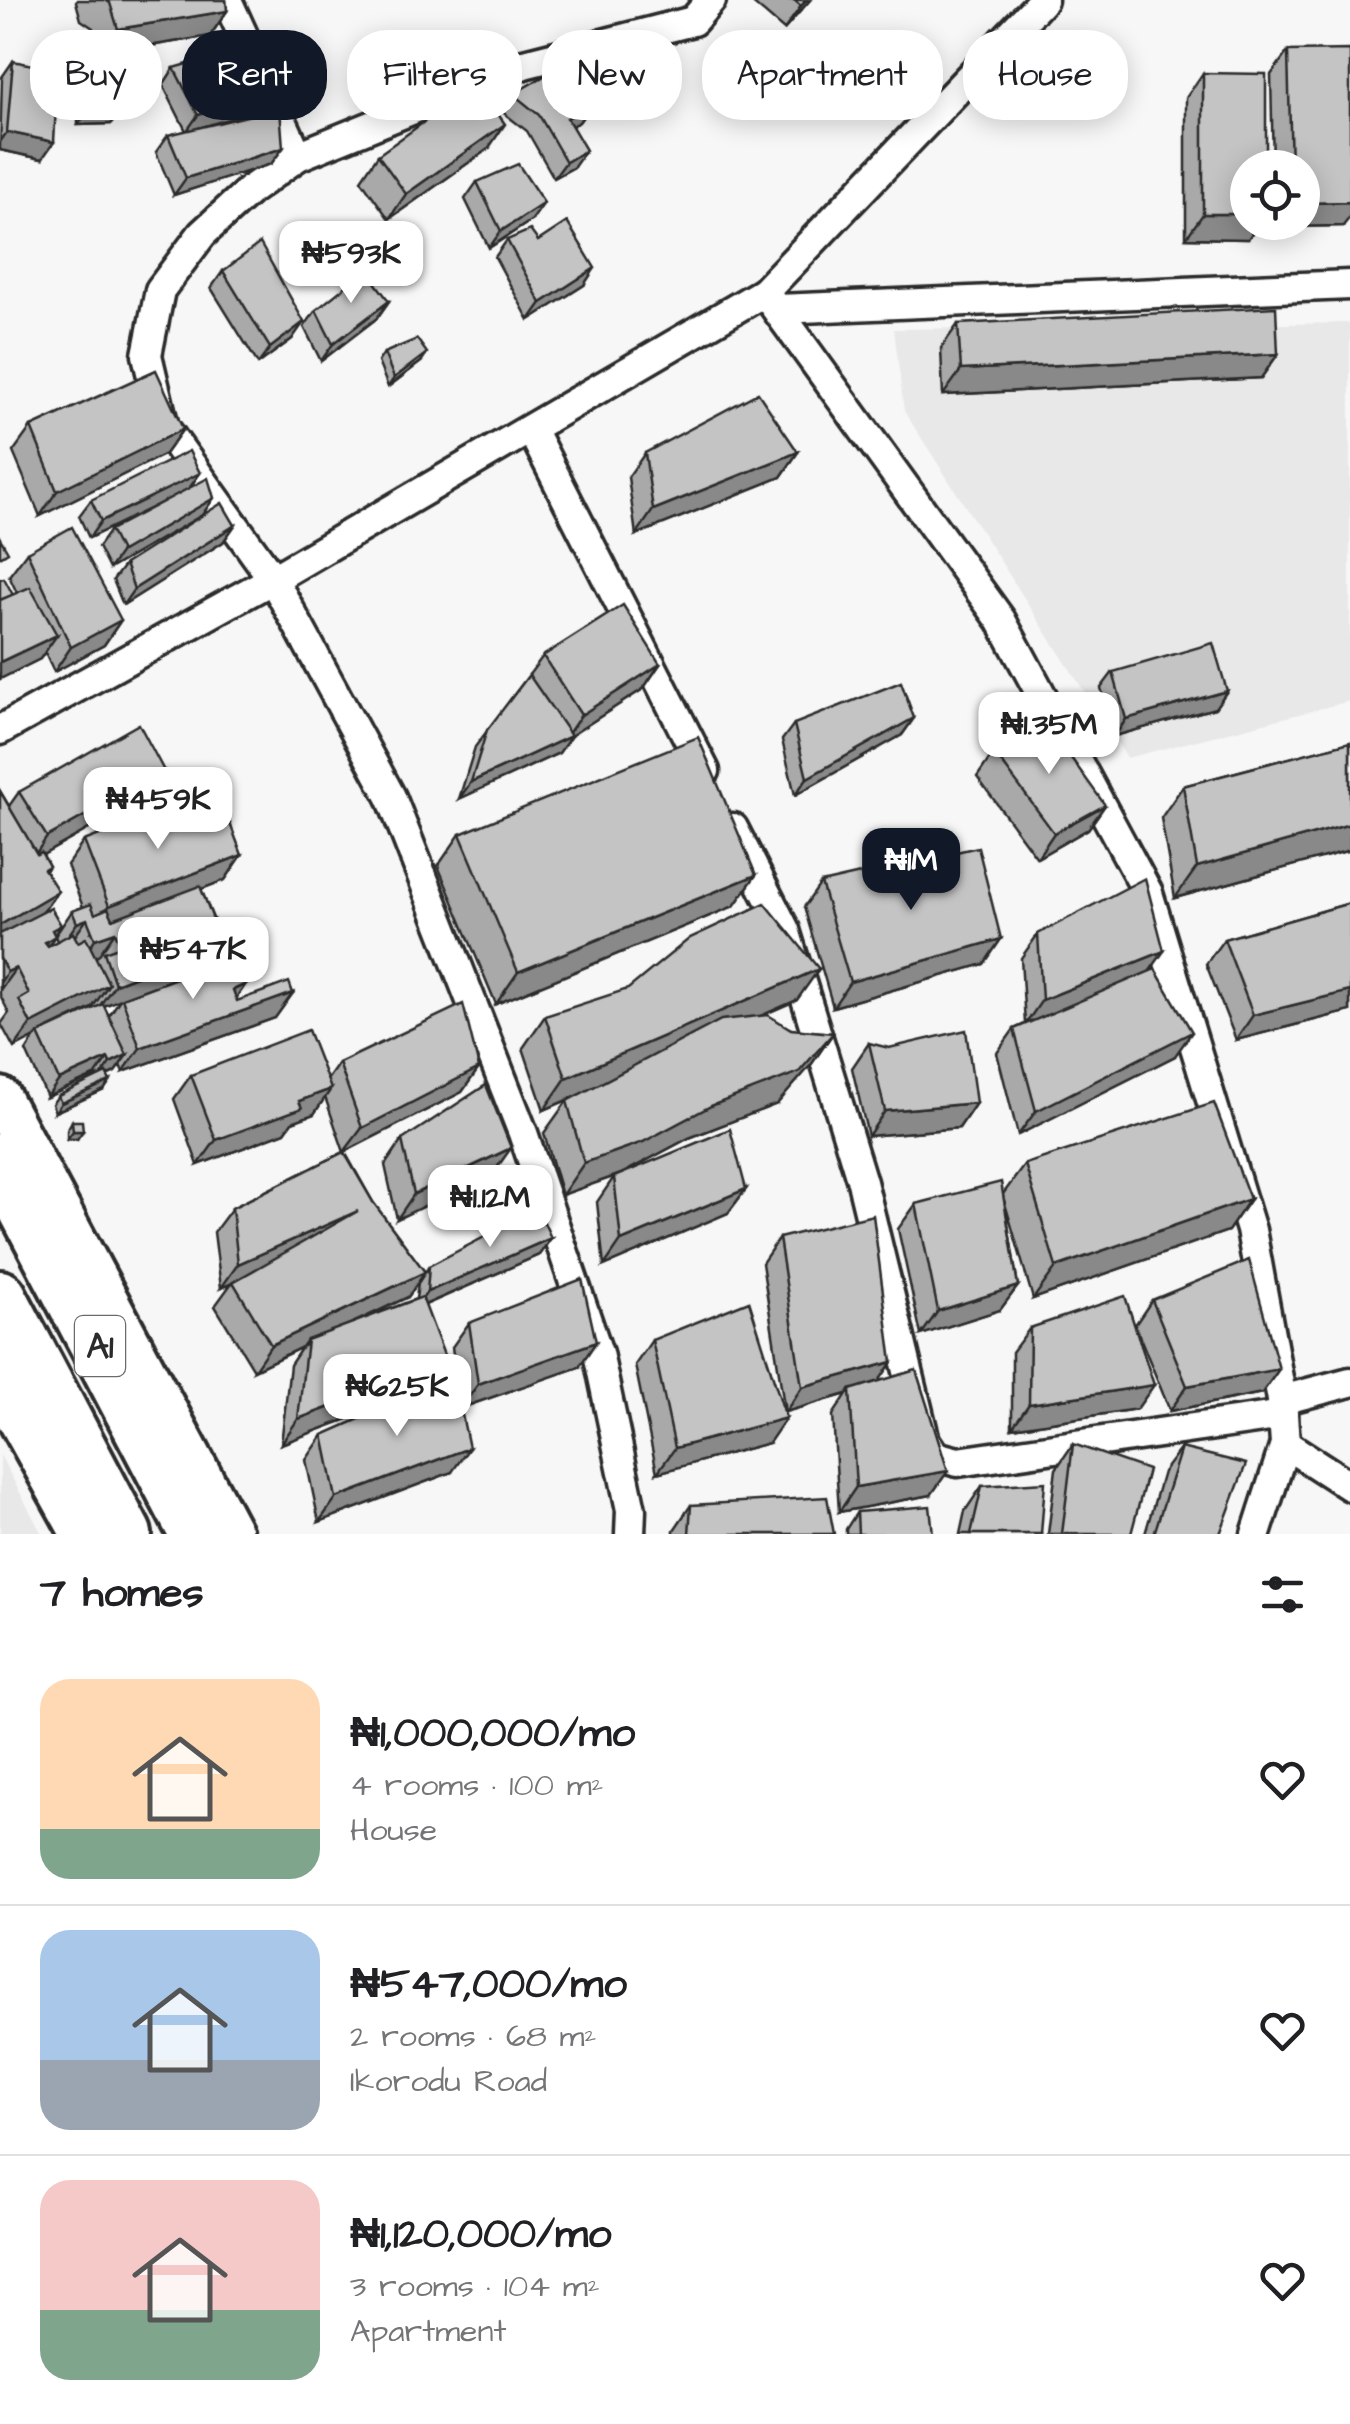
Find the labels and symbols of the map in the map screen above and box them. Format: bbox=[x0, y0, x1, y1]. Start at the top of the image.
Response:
pin: ₦593K bbox=[281, 221, 421, 306]
pin: ₦1.35M bbox=[968, 692, 1130, 777]
pin: ₦459K bbox=[88, 767, 228, 852]
pin: ₦1M bbox=[863, 828, 959, 913]
pin: ₦547K bbox=[123, 917, 263, 1002]
pin: ₦1.12M bbox=[409, 1165, 571, 1250]
road number: A1 bbox=[75, 1316, 125, 1376]
pin: ₦625K bbox=[327, 1354, 467, 1439]

